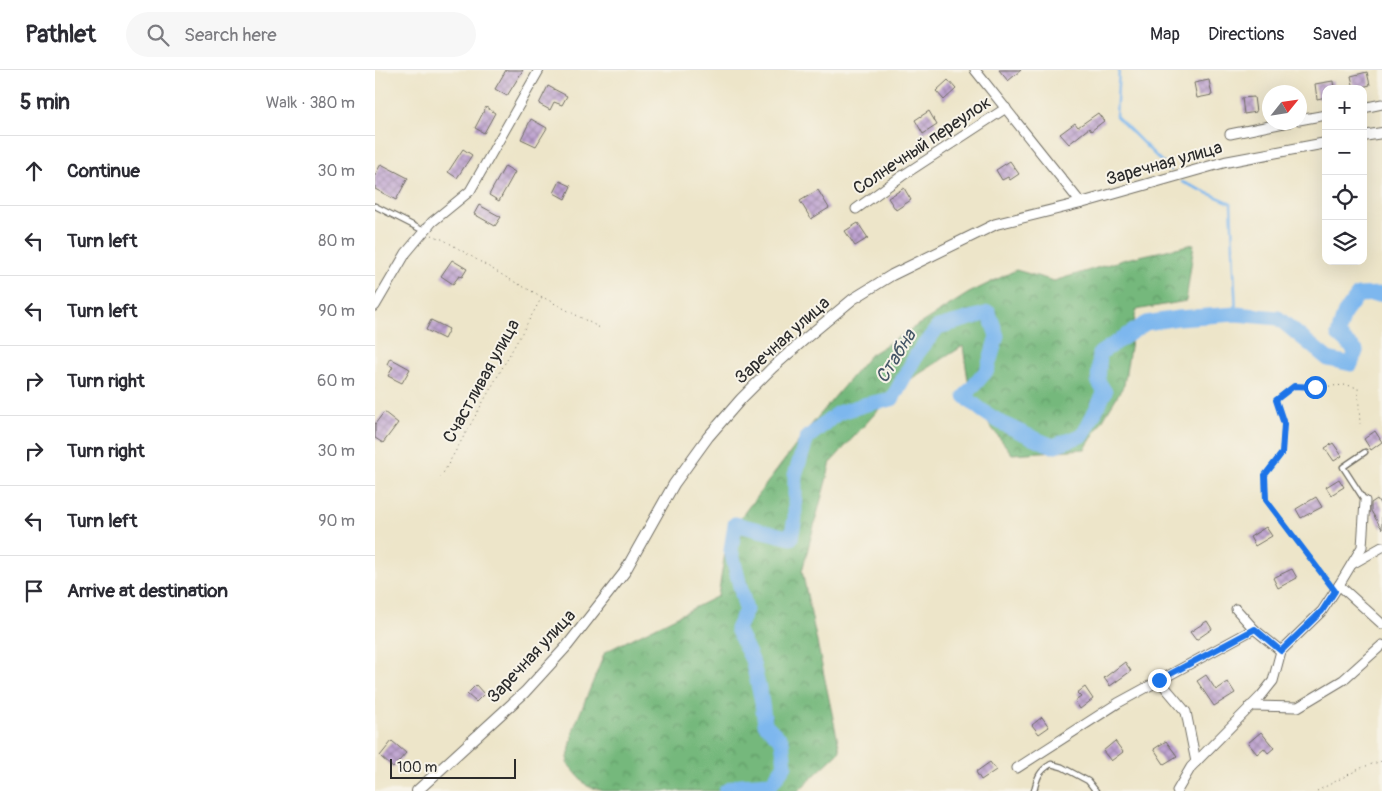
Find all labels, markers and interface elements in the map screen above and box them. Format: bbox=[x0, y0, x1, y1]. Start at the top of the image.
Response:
search box bbox=[126, 12, 476, 57]
text: Pathlet bbox=[25, 20, 96, 49]
icon: search bbox=[144, 21, 172, 49]
text: Search here bbox=[184, 23, 277, 47]
text: Map bbox=[1150, 23, 1180, 46]
text: Directions bbox=[1208, 23, 1284, 46]
text: Saved bbox=[1312, 23, 1357, 46]
north arrow bbox=[1262, 85, 1307, 130]
map controls bbox=[1322, 85, 1367, 265]
button: + bbox=[1322, 85, 1367, 130]
text: 5 min bbox=[20, 89, 70, 116]
street label: Солнечный переулок bbox=[849, 91, 996, 200]
text: Walk · 380 m bbox=[266, 93, 355, 113]
button: − bbox=[1322, 130, 1367, 175]
street label: Заречная улица bbox=[1103, 136, 1225, 191]
icon: ahead bbox=[20, 157, 48, 185]
text: Continue bbox=[67, 159, 140, 183]
text: 30 m bbox=[317, 161, 355, 181]
button: locate bbox=[1322, 175, 1367, 220]
button: layers bbox=[1322, 220, 1367, 265]
icon: left bbox=[20, 227, 48, 255]
text: Turn left bbox=[67, 229, 137, 253]
text: 80 m bbox=[318, 231, 355, 251]
street label: Заречная улица bbox=[730, 292, 835, 389]
icon: left bbox=[20, 297, 48, 325]
text: Turn left bbox=[67, 299, 137, 323]
text: 90 m bbox=[318, 301, 355, 321]
street label: Счастливая улица bbox=[438, 315, 525, 447]
water label: Стабна bbox=[870, 324, 922, 388]
icon: right bbox=[20, 367, 48, 395]
text: Turn right bbox=[67, 369, 145, 393]
text: 60 m bbox=[317, 371, 355, 391]
route start bbox=[1304, 376, 1327, 399]
icon: right bbox=[20, 437, 48, 465]
text: Turn right bbox=[67, 439, 145, 463]
text: 30 m bbox=[317, 441, 355, 461]
icon: left bbox=[20, 507, 48, 535]
text: Turn left bbox=[67, 509, 137, 533]
text: 90 m bbox=[318, 511, 355, 531]
icon: arrive bbox=[20, 577, 48, 605]
text: Arrive at destination bbox=[67, 579, 228, 603]
street label: Заречная улица bbox=[482, 605, 581, 708]
route end bbox=[1148, 669, 1171, 692]
scale bar bbox=[390, 756, 516, 779]
text: 100 m bbox=[397, 759, 437, 776]

